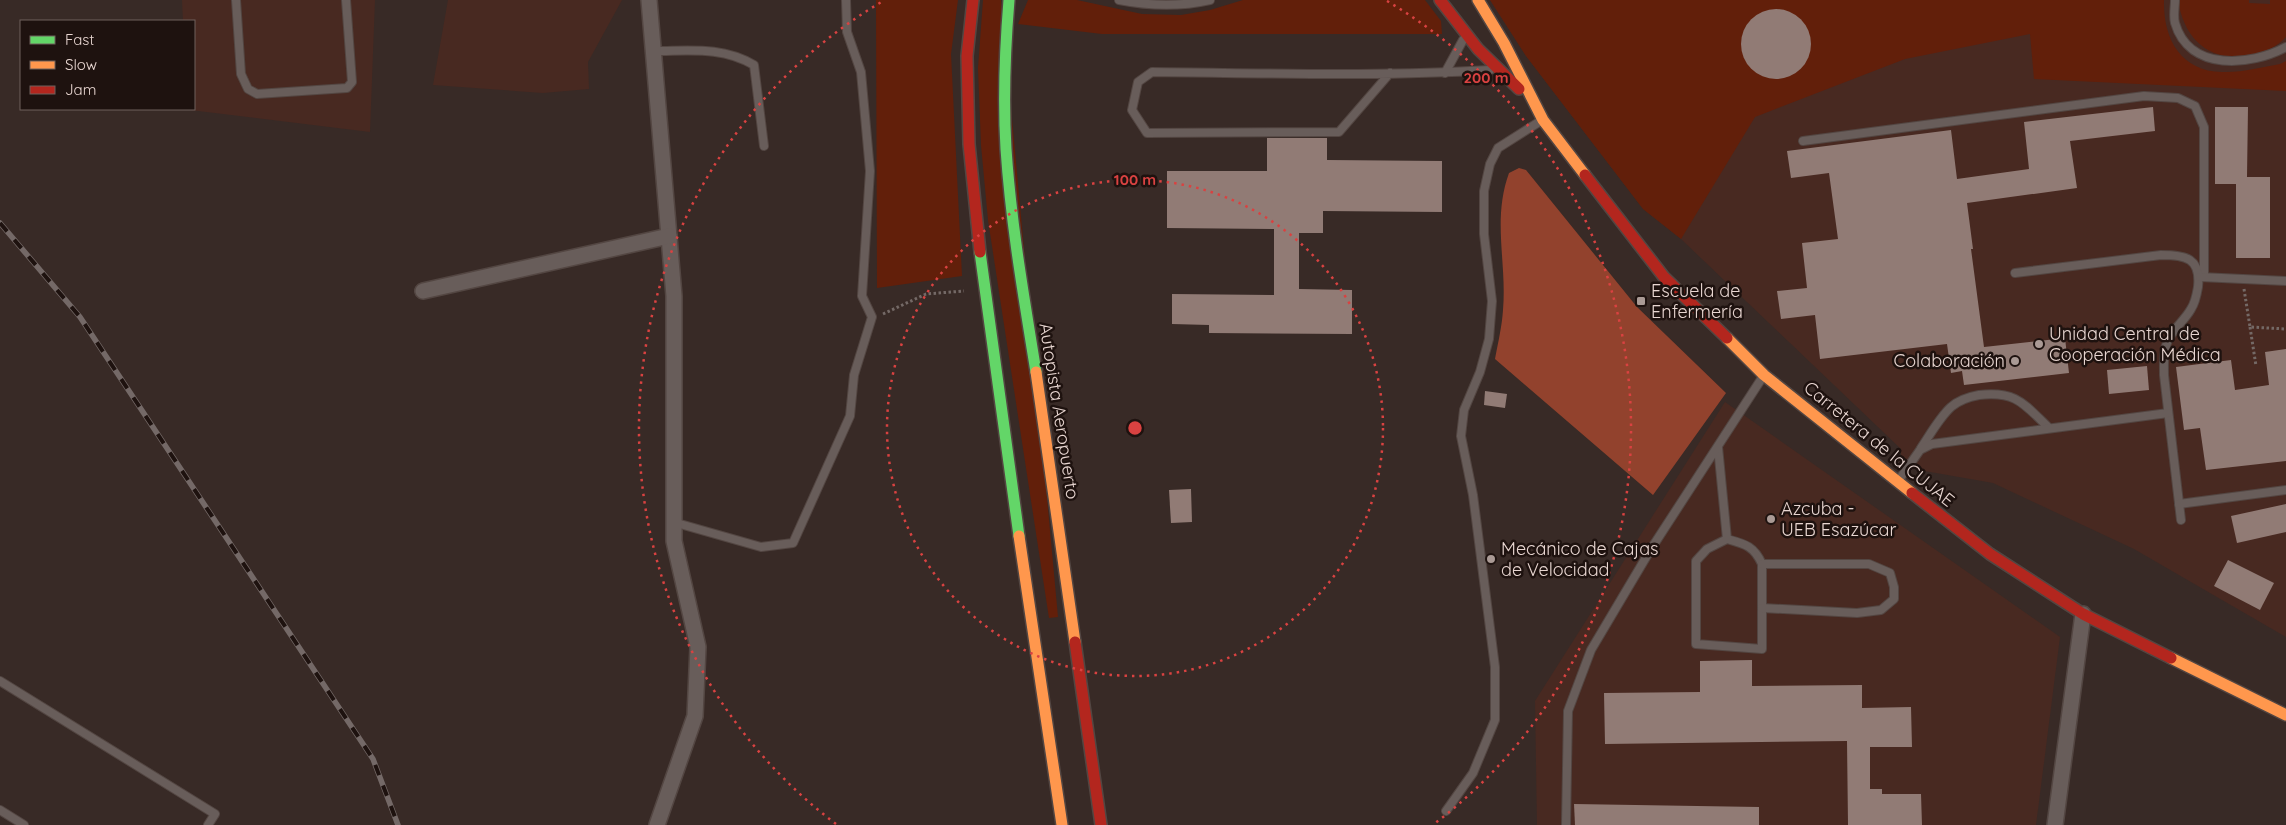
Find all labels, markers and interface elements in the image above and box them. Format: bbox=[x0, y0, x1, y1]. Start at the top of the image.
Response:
legend bbox=[20, 20, 195, 110]
text: Fast bbox=[65, 30, 94, 49]
text: Slow bbox=[65, 55, 97, 74]
text: 200 m bbox=[1464, 68, 1509, 87]
text: Jam bbox=[65, 80, 96, 99]
text: 100 m bbox=[1114, 170, 1156, 189]
place label: Escuela de Enfermería bbox=[1651, 279, 1743, 323]
marker: Escuela de Enfermería bbox=[1635, 295, 1647, 307]
street label: Autopista Aeropuerto bbox=[1034, 321, 1085, 501]
place label: Unidad Central de Cooperación Médica bbox=[2049, 322, 2221, 366]
marker: Unidad Central de Cooperación Médica bbox=[2033, 338, 2045, 350]
place label: Colaboración bbox=[1893, 349, 2005, 372]
marker: Colaboración bbox=[2009, 355, 2021, 367]
street label: Carretera de la CUJAE bbox=[1799, 376, 1959, 511]
centre of rings bbox=[1126, 419, 1144, 437]
place label: Azcuba - UEB Esazúcar bbox=[1781, 497, 1897, 541]
marker: Azcuba - UEB Esazúcar bbox=[1765, 513, 1777, 525]
place label: Mecánico de Cajas de Velocidad bbox=[1501, 537, 1659, 581]
marker: Mecánico de Cajas de Velocidad bbox=[1485, 553, 1497, 565]

